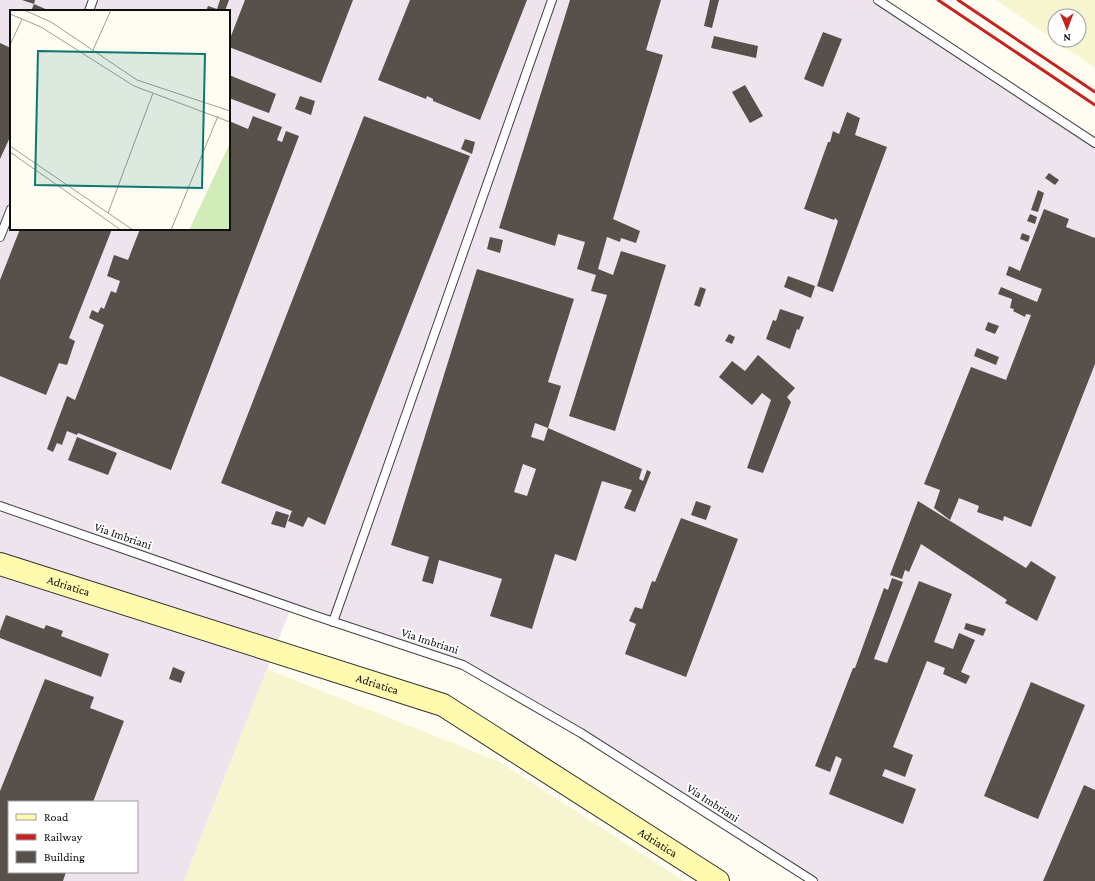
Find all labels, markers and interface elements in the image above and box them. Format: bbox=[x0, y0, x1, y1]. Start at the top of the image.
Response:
north arrow bbox=[1047, 8, 1087, 48]
inset map bbox=[10, 10, 230, 230]
text: N bbox=[1063, 32, 1071, 44]
street label: Via Imbriani bbox=[93, 520, 153, 552]
street label: Adriatica bbox=[46, 573, 92, 599]
street label: Via Imbriani bbox=[399, 625, 461, 657]
street label: Adriatica bbox=[354, 671, 401, 698]
street label: Via Imbriani bbox=[684, 781, 742, 825]
legend bbox=[8, 801, 138, 873]
text: Road bbox=[44, 810, 69, 824]
street label: Adriatica bbox=[636, 825, 680, 860]
text: Railway bbox=[44, 830, 83, 844]
text: Building bbox=[44, 850, 85, 864]

